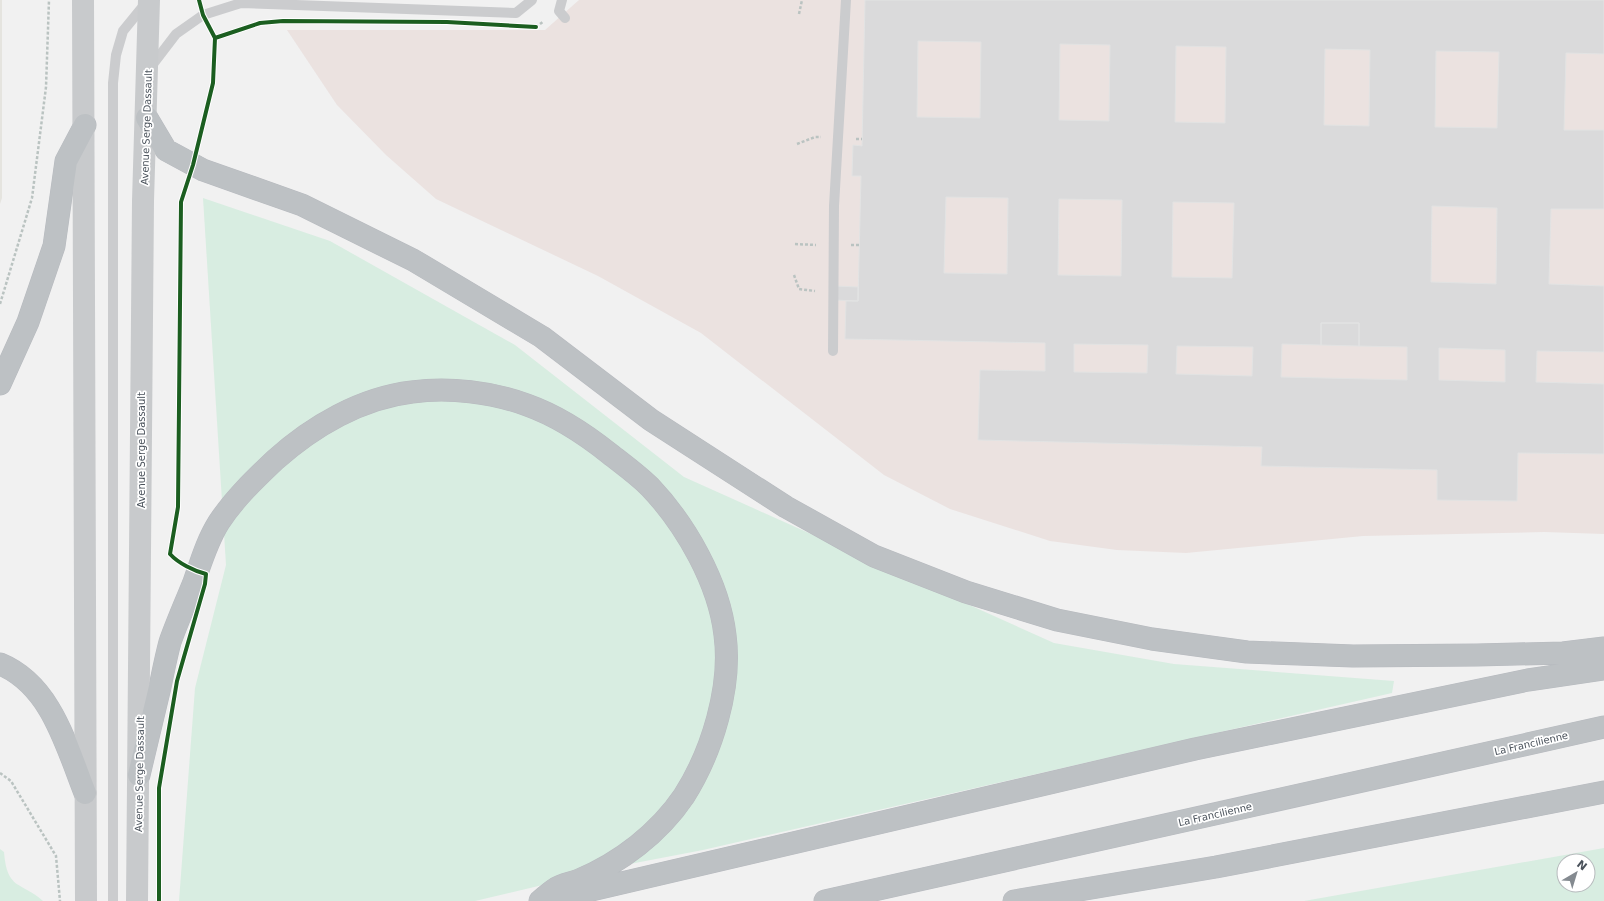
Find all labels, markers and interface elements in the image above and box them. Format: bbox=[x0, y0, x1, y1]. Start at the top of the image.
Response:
street label: Avenue Serge Dassault bbox=[139, 69, 154, 185]
street label: Avenue Serge Dassault bbox=[136, 392, 147, 508]
street label: Avenue Serge Dassault bbox=[133, 716, 146, 832]
street label: La Francilienne bbox=[1493, 730, 1569, 757]
street label: La Francilienne bbox=[1177, 801, 1253, 828]
north arrow bbox=[1556, 853, 1596, 893]
text: N bbox=[1574, 858, 1589, 873]

